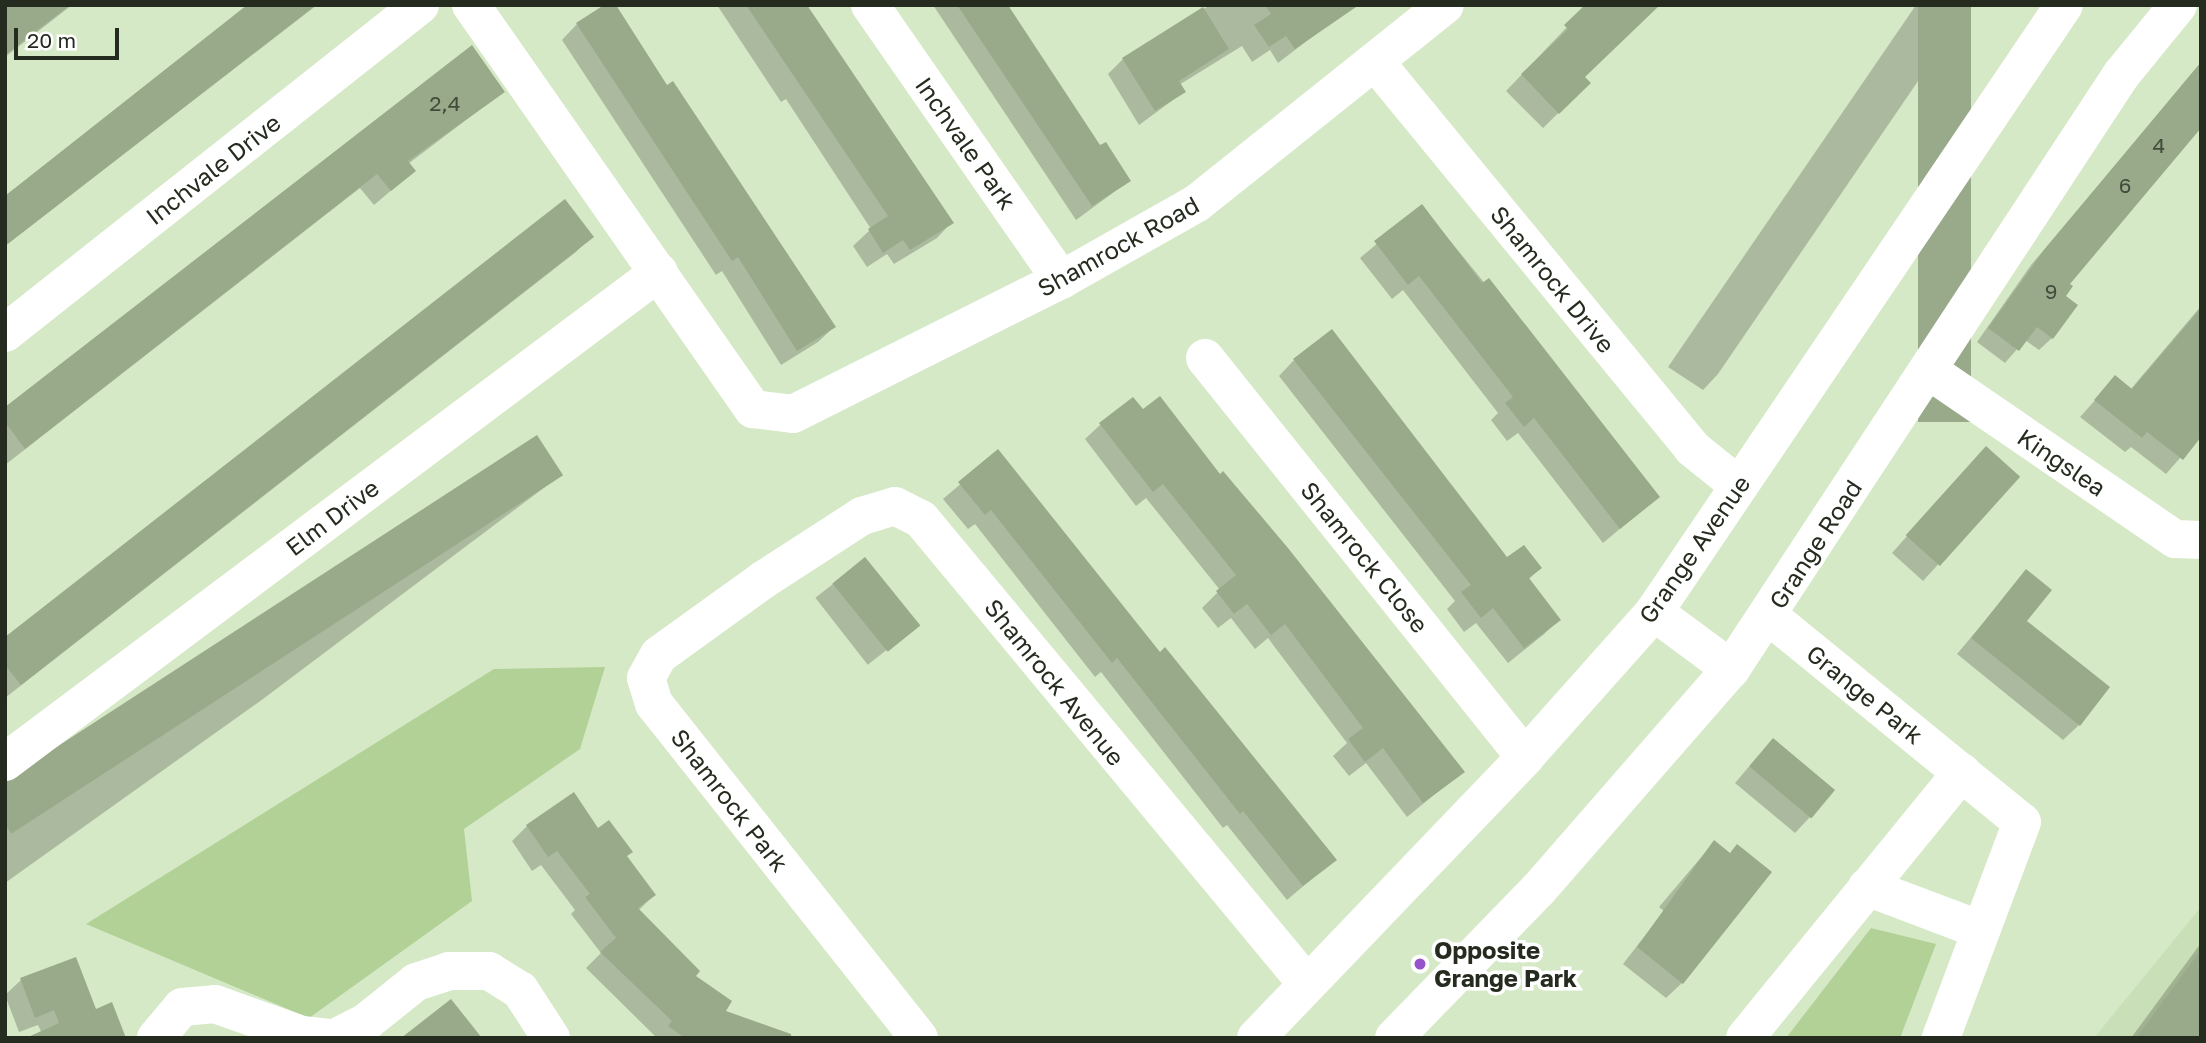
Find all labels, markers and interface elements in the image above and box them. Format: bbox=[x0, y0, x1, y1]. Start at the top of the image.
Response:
scale bar bbox=[18, 14, 122, 58]
text: 20 m bbox=[27, 27, 76, 53]
street label: Inchvale Park bbox=[910, 71, 1022, 215]
house number: 2,4 bbox=[429, 90, 461, 116]
street label: Inchvale Drive bbox=[140, 108, 286, 230]
house number: 4 bbox=[2153, 132, 2165, 158]
house number: 6 bbox=[2119, 172, 2131, 198]
street label: Shamrock Road bbox=[1032, 190, 1204, 302]
street label: Shamrock Drive bbox=[1485, 200, 1621, 358]
house number: 9 bbox=[2045, 278, 2057, 304]
street label: Kingslea bbox=[2012, 422, 2112, 502]
street label: Grange Avenue bbox=[1632, 470, 1756, 628]
street label: Elm Drive bbox=[280, 473, 384, 561]
street label: Grange Road bbox=[1763, 474, 1867, 614]
street label: Shamrock Close bbox=[1295, 476, 1435, 638]
street label: Shamrock Avenue bbox=[979, 593, 1131, 771]
street label: Grange Park bbox=[1801, 638, 1929, 750]
street label: Shamrock Park bbox=[665, 723, 795, 877]
place label: Opposite Grange Park bbox=[1434, 936, 1577, 992]
marker: Opposite Grange Park bbox=[1412, 956, 1428, 972]

